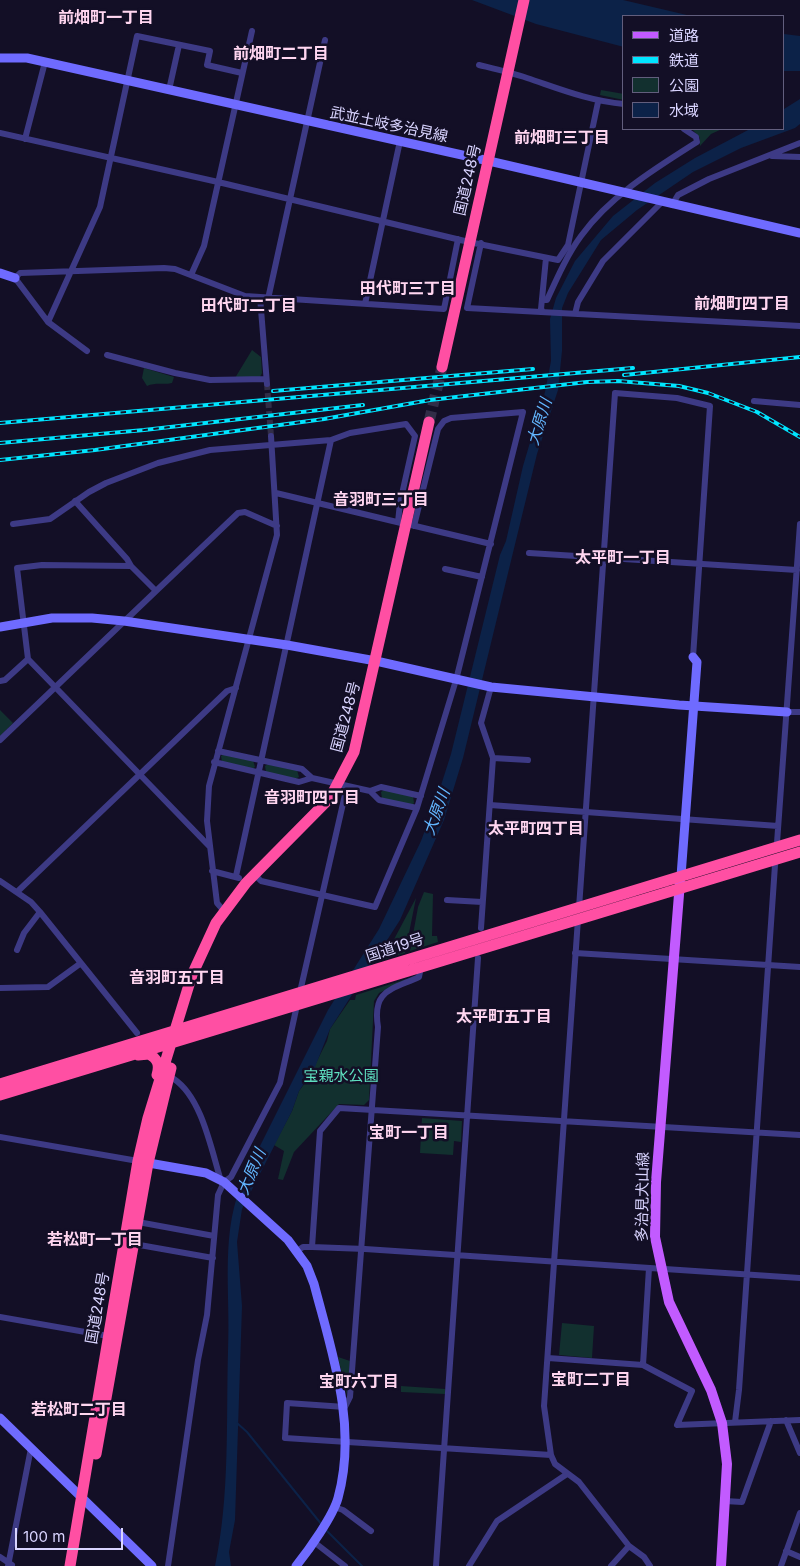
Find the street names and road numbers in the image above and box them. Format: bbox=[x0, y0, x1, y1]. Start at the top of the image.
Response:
street label: 武並土岐多治見線 bbox=[328, 104, 450, 146]
street label: 国道248号 bbox=[451, 142, 485, 218]
street label: 国道248号 bbox=[328, 679, 364, 755]
street label: 国道19号 bbox=[363, 930, 427, 966]
street label: 多治見犬山線 bbox=[633, 1152, 653, 1242]
street label: 国道248号 bbox=[83, 1271, 113, 1345]

